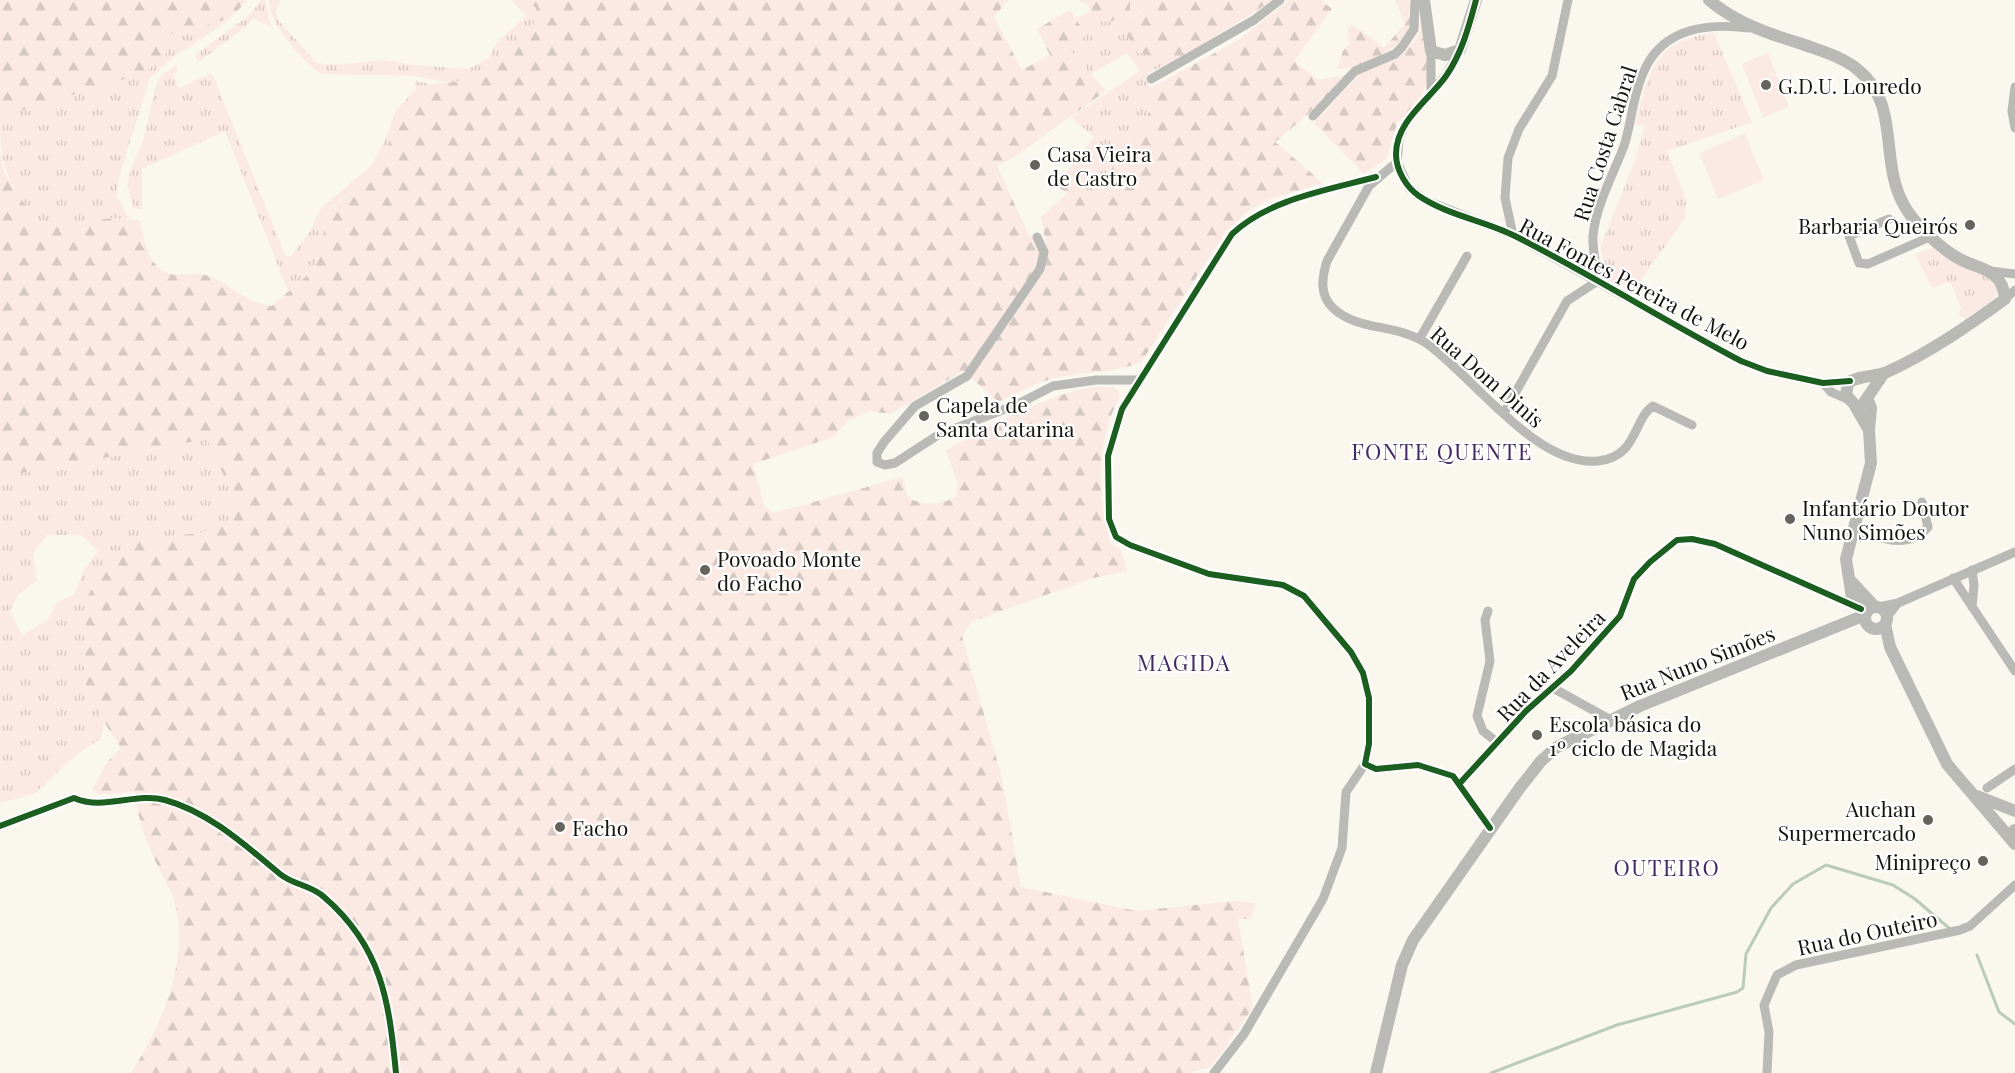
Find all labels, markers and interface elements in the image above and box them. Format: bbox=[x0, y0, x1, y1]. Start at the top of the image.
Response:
street label: Rua Costa Cabral bbox=[1566, 62, 1642, 224]
place label: G.D.U. Louredo bbox=[1778, 71, 1922, 99]
marker: G.D.U. Louredo bbox=[1759, 78, 1773, 92]
place label: Casa Vieira de Castro bbox=[1047, 139, 1152, 191]
marker: Casa Vieira de Castro bbox=[1028, 158, 1042, 172]
street label: Rua Fontes Pereira de Melo bbox=[1515, 210, 1755, 356]
place label: Barbaria Queirós bbox=[1798, 211, 1958, 239]
marker: Barbaria Queirós bbox=[1963, 218, 1977, 232]
street label: Rua Dom Dinis bbox=[1426, 319, 1550, 433]
place label: Capela de Santa Catarina bbox=[936, 390, 1075, 442]
marker: Capela de Santa Catarina bbox=[917, 409, 931, 423]
district label: FONTE QUENTE bbox=[1351, 436, 1533, 466]
place label: Infantário Doutor Nuno Simões bbox=[1802, 493, 1970, 545]
marker: Infantário Doutor Nuno Simões bbox=[1783, 512, 1797, 526]
place label: Povoado Monte do Facho bbox=[717, 544, 861, 596]
marker: Povoado Monte do Facho bbox=[698, 563, 712, 577]
street label: Rua da Aveleira bbox=[1490, 603, 1611, 727]
street label: Rua Nuno Simões bbox=[1615, 618, 1779, 706]
district label: MAGIDA bbox=[1137, 647, 1231, 677]
place label: Escola básica do 1º ciclo de Magida bbox=[1549, 709, 1718, 761]
marker: Escola básica do 1º ciclo de Magida bbox=[1530, 728, 1544, 742]
place label: Auchan Supermercado bbox=[1778, 794, 1916, 846]
place label: Facho bbox=[572, 813, 628, 841]
marker: Auchan Supermercado bbox=[1921, 813, 1935, 827]
marker: Facho bbox=[553, 820, 567, 834]
place label: Minipreço bbox=[1874, 847, 1971, 875]
district label: OUTEIRO bbox=[1614, 852, 1720, 882]
marker: Minipreço bbox=[1976, 854, 1990, 868]
street label: Rua do Outeiro bbox=[1794, 903, 1940, 961]

